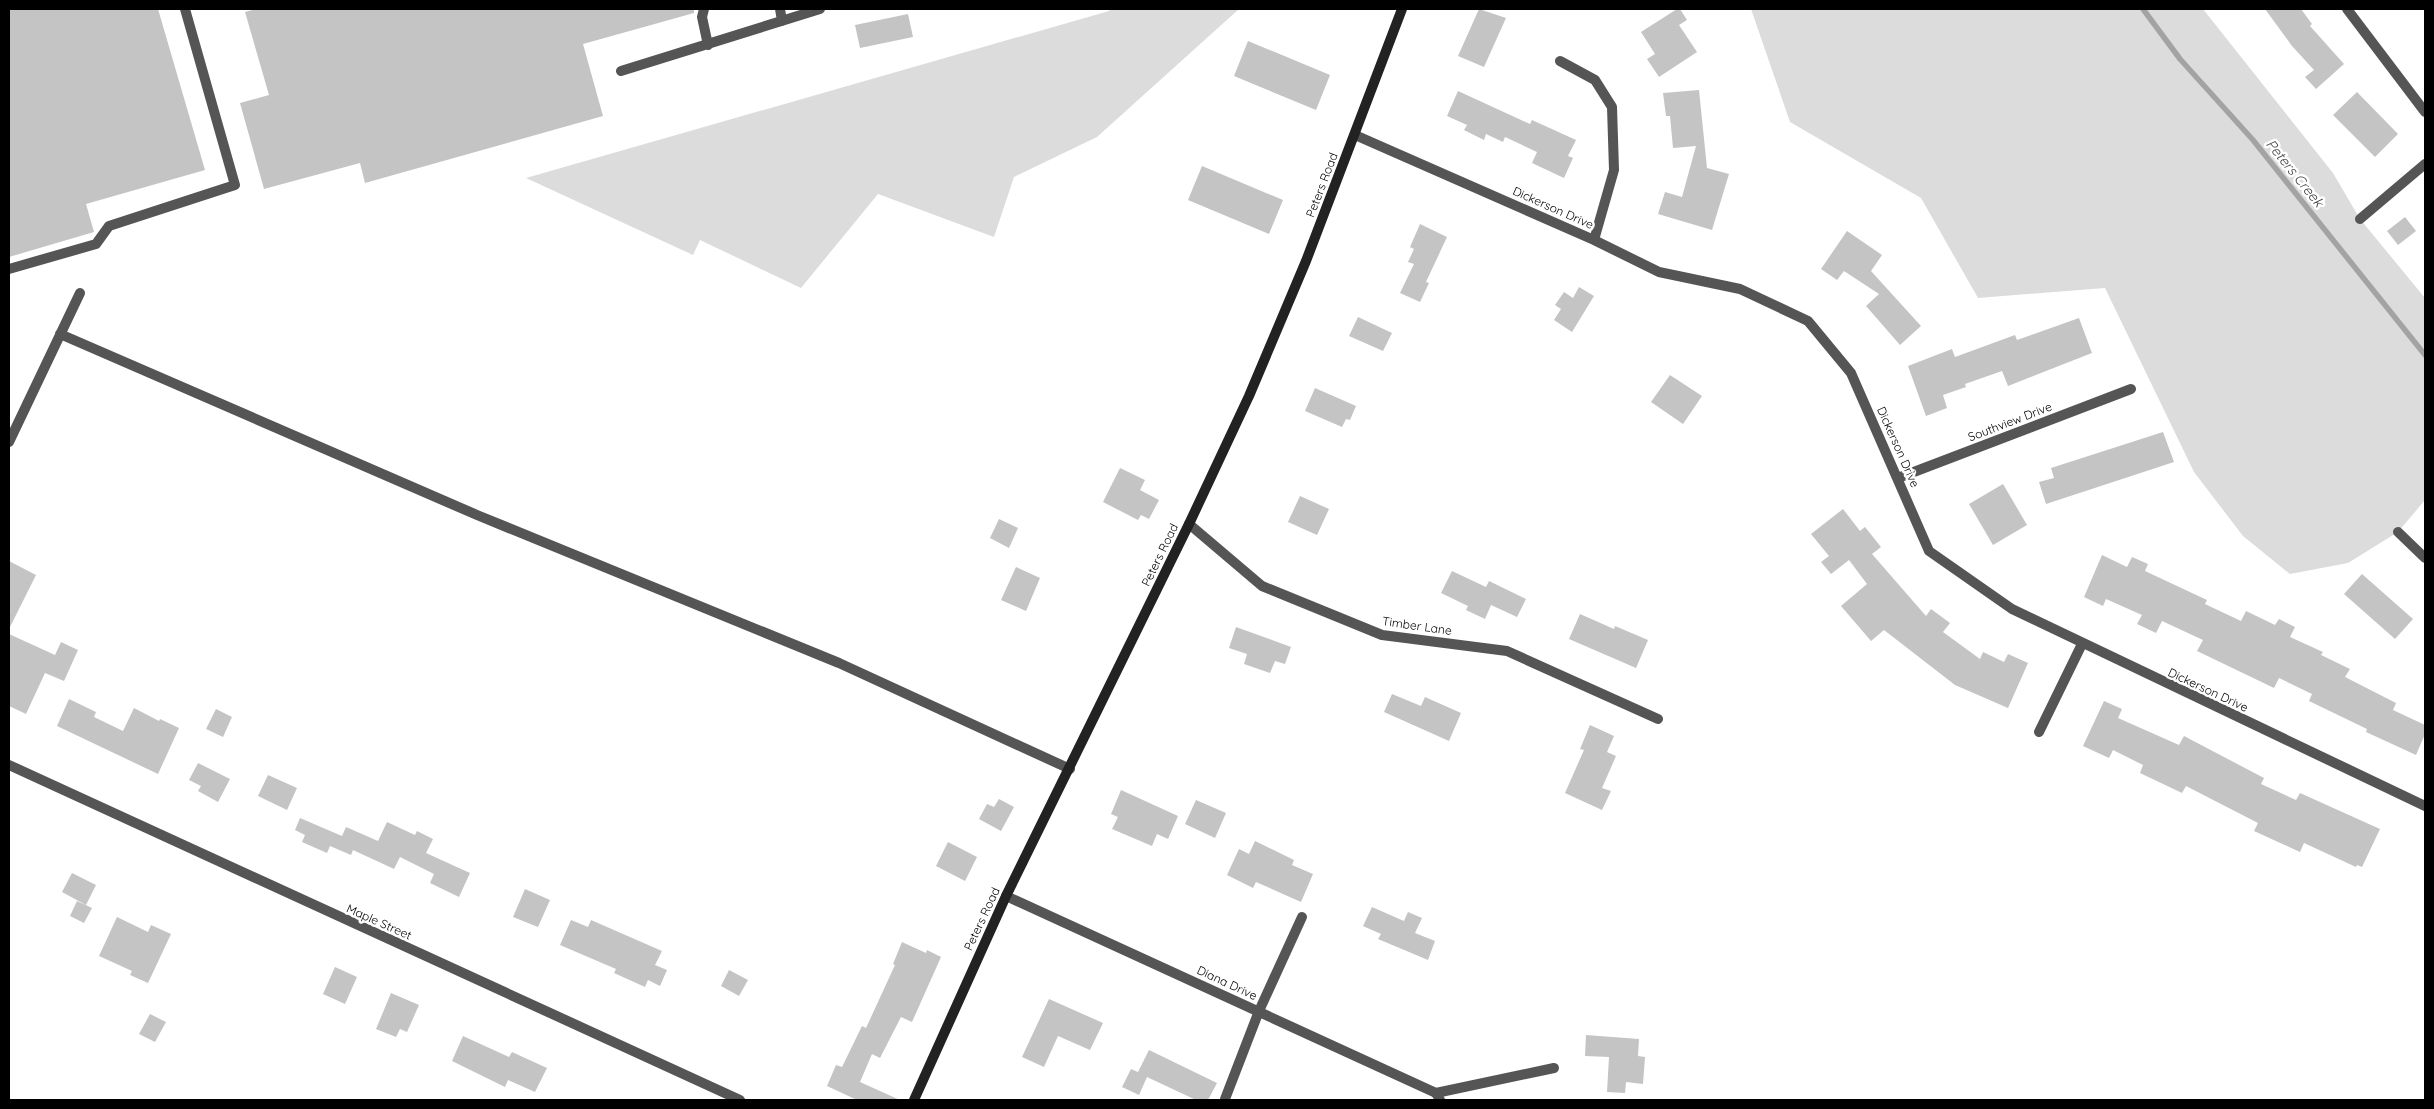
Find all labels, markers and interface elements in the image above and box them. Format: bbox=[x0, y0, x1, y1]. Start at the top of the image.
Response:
water label: Peters Creek bbox=[2262, 135, 2329, 212]
street label: Peters Road bbox=[1302, 150, 1341, 219]
street label: Dickerson Drive bbox=[1510, 183, 1596, 232]
street label: Southview Drive bbox=[1966, 399, 2054, 444]
street label: Dickerson Drive bbox=[1874, 404, 1923, 490]
street label: Peters Road bbox=[1138, 521, 1181, 589]
street label: Timber Lane bbox=[1381, 613, 1453, 638]
street label: Dickerson Drive bbox=[2166, 664, 2251, 715]
street label: Peters Road bbox=[960, 885, 1003, 953]
street label: Maple Street bbox=[344, 900, 414, 943]
street label: Diana Drive bbox=[1195, 962, 1260, 1003]

